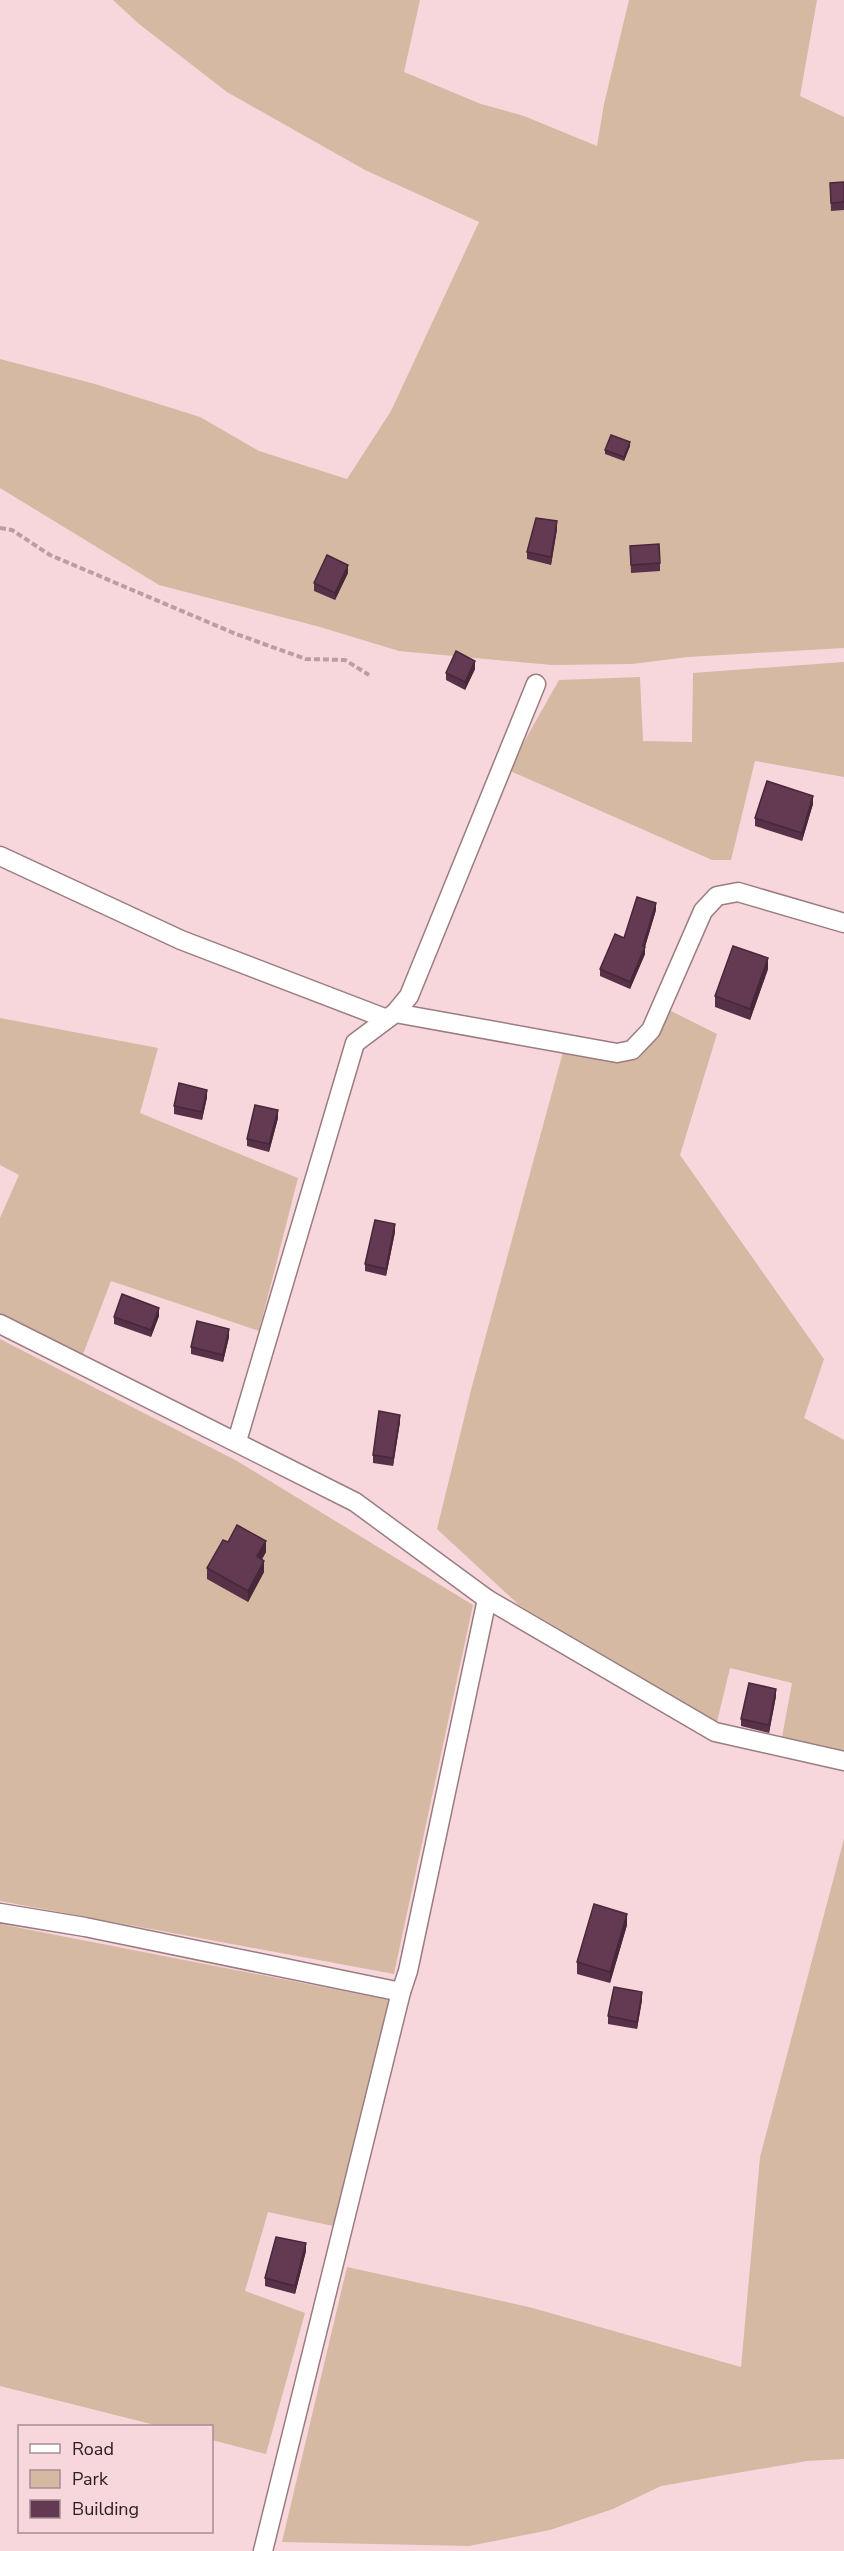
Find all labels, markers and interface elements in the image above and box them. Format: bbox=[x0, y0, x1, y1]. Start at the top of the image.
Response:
legend bbox=[18, 2425, 213, 2533]
text: Road bbox=[72, 2437, 114, 2461]
text: Park bbox=[72, 2467, 109, 2491]
text: Building bbox=[72, 2497, 139, 2521]

